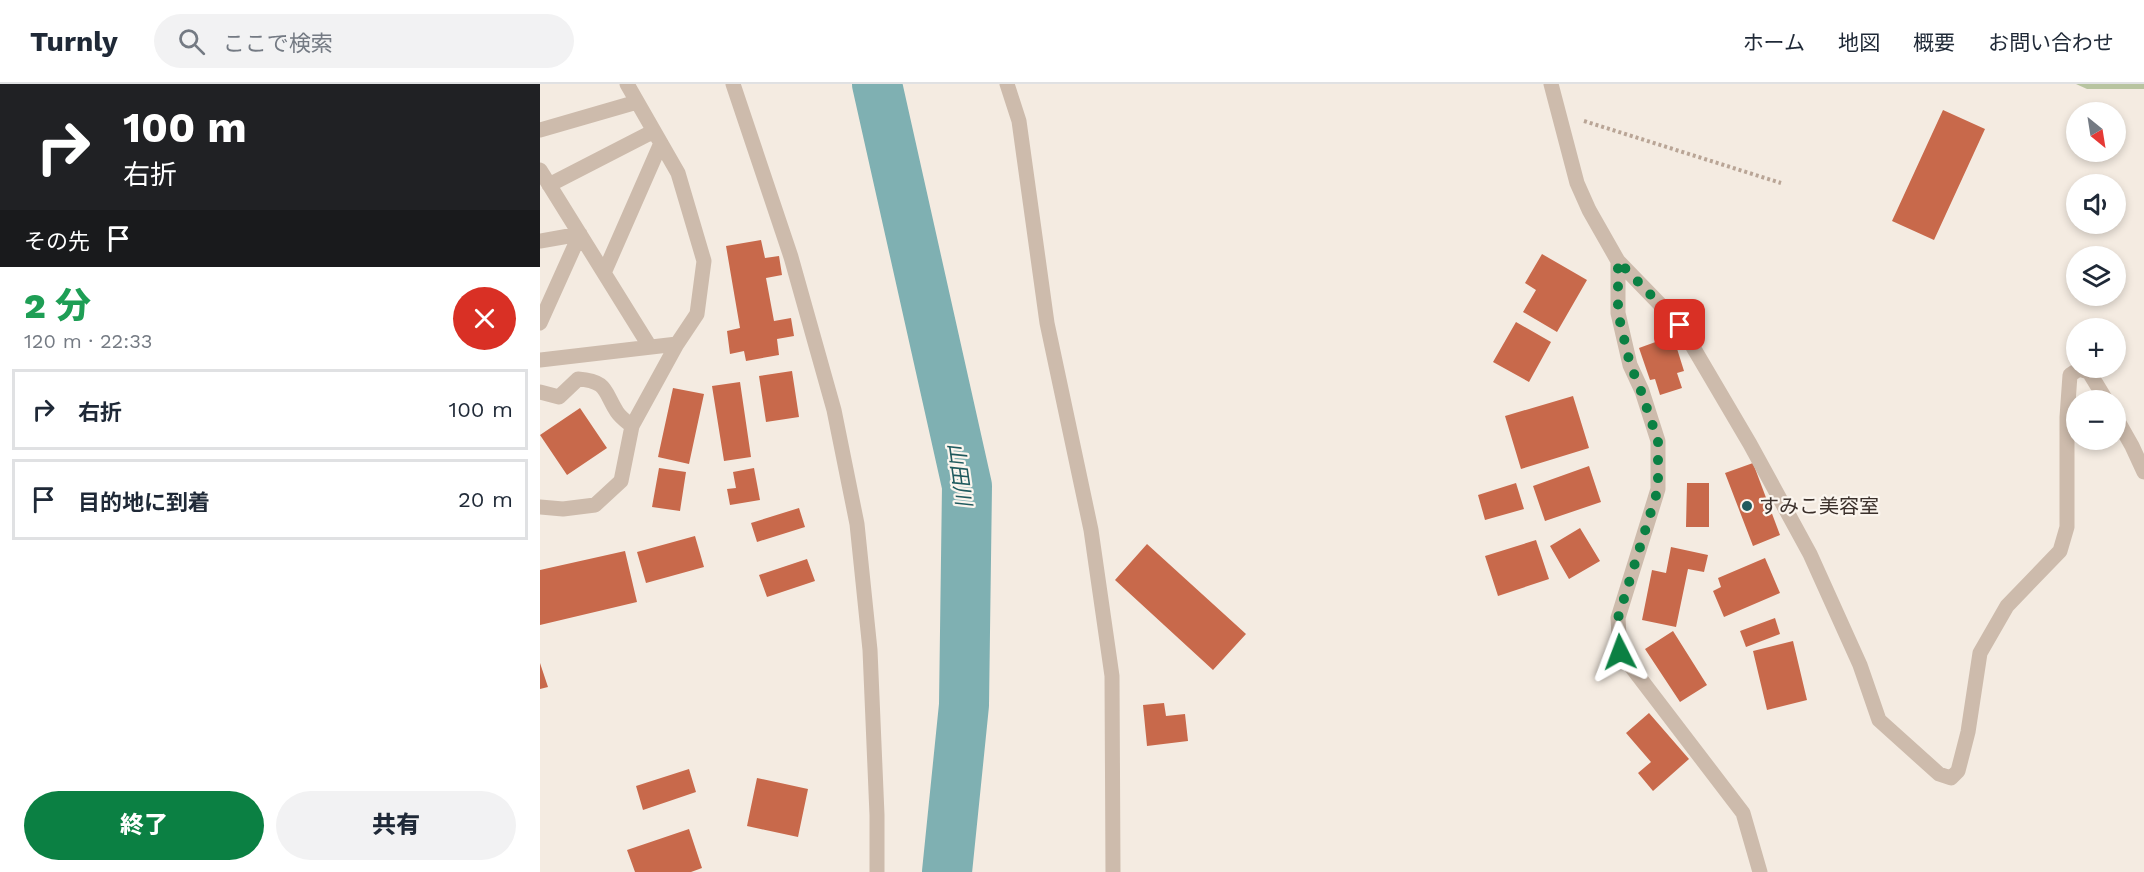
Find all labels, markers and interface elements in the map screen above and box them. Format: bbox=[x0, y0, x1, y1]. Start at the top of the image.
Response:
search box bbox=[154, 14, 574, 68]
text: Turnly bbox=[30, 25, 118, 58]
icon: search bbox=[175, 25, 208, 58]
text: ホーム bbox=[1743, 30, 1805, 55]
text: 地図 bbox=[1838, 30, 1880, 55]
text: 概要 bbox=[1913, 30, 1955, 55]
text: お問い合わせ bbox=[1988, 30, 2114, 55]
text: ここで検索 bbox=[223, 31, 333, 56]
north arrow bbox=[2066, 102, 2126, 162]
map controls bbox=[2066, 102, 2126, 450]
text: 100 m bbox=[123, 103, 247, 152]
icon: right bbox=[24, 108, 102, 186]
text: 右折 bbox=[123, 159, 177, 191]
button: sound bbox=[2066, 174, 2126, 234]
icon: arrive bbox=[102, 222, 135, 255]
text: その先 bbox=[24, 229, 90, 254]
button: layers bbox=[2066, 246, 2126, 306]
text: 2 分 bbox=[24, 285, 91, 327]
button: close bbox=[453, 287, 516, 350]
pin bbox=[1654, 299, 1705, 350]
icon: arrive bbox=[1663, 308, 1696, 341]
button: + bbox=[2066, 318, 2126, 378]
text: 120 m · 22:33 bbox=[24, 329, 153, 353]
button: − bbox=[2066, 390, 2126, 450]
icon: right bbox=[27, 393, 60, 426]
text: 100 m bbox=[449, 397, 513, 422]
text: 右折 bbox=[78, 400, 122, 425]
water label: 山田川 bbox=[943, 441, 977, 509]
icon: arrive bbox=[27, 483, 60, 516]
text: 20 m bbox=[458, 487, 513, 512]
text: 目的地に到着 bbox=[78, 490, 210, 515]
place label: すみこ美容室 bbox=[1759, 494, 1879, 518]
marker: すみこ美容室 bbox=[1740, 499, 1754, 513]
position arrow bbox=[1588, 620, 1652, 684]
button: 終了 bbox=[24, 791, 264, 860]
button: 共有 bbox=[276, 791, 516, 860]

